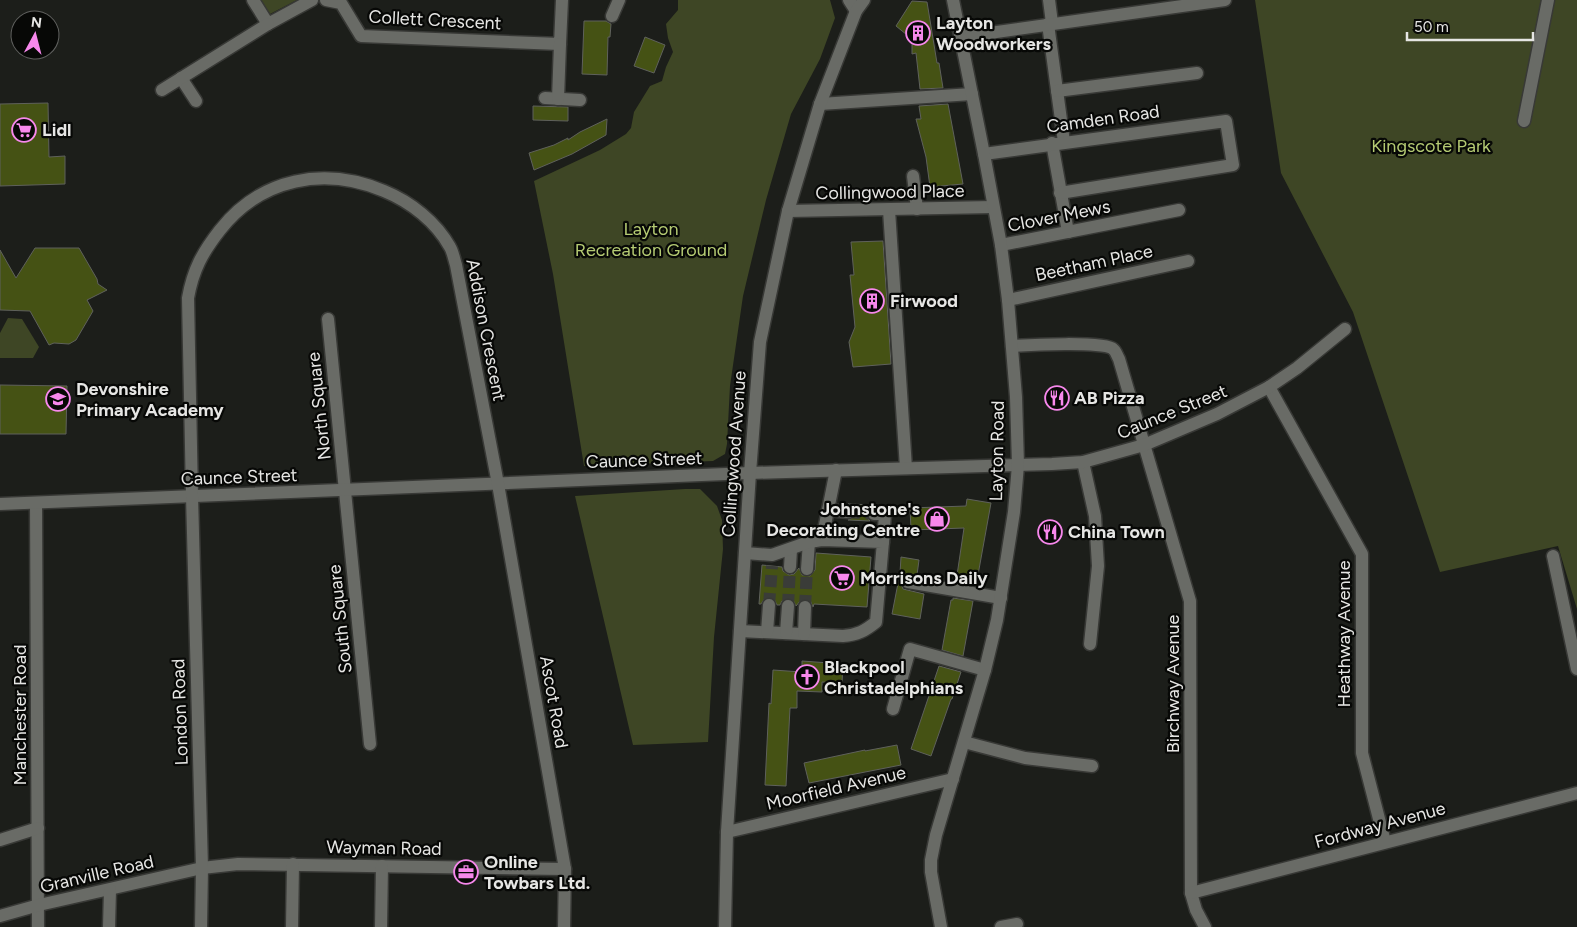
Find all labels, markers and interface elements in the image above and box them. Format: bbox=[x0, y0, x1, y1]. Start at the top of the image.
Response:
street label: Collett Crescent bbox=[368, 6, 502, 34]
north arrow bbox=[10, 10, 60, 60]
scale bar bbox=[1407, 10, 1533, 42]
place label: Layton Woodworkers bbox=[936, 12, 1052, 55]
text: N bbox=[30, 13, 43, 32]
text: 50 m bbox=[1414, 18, 1449, 36]
building icon: Layton Woodworkers bbox=[905, 20, 931, 46]
street label: Camden Road bbox=[1045, 100, 1161, 138]
supermarket icon: Lidl bbox=[11, 117, 37, 143]
place label: Lidl bbox=[42, 119, 72, 141]
park label: Kingscote Park bbox=[1371, 135, 1491, 157]
street label: Collingwood Place bbox=[815, 180, 965, 204]
street label: Clover Mews bbox=[1006, 195, 1112, 237]
park label: Layton Recreation Ground bbox=[575, 218, 727, 261]
street label: Beetham Place bbox=[1033, 240, 1155, 286]
street label: Addison Crescent bbox=[461, 257, 511, 403]
building icon: Firwood bbox=[859, 288, 885, 314]
place label: Firwood bbox=[890, 290, 958, 312]
street label: North Square bbox=[302, 351, 336, 461]
street label: Collingwood Avenue bbox=[717, 370, 751, 538]
place label: Devonshire Primary Academy bbox=[76, 378, 224, 421]
street label: Caunce Street bbox=[1114, 380, 1230, 444]
restaurant icon: AB Pizza bbox=[1044, 385, 1070, 411]
school or university icon: Devonshire Primary Academy bbox=[45, 386, 71, 412]
place label: AB Pizza bbox=[1074, 387, 1145, 409]
street label: Layton Road bbox=[985, 400, 1009, 502]
street label: Caunce Street bbox=[585, 447, 703, 473]
street label: Caunce Street bbox=[180, 464, 298, 490]
place label: Johnstone's Decorating Centre bbox=[766, 498, 921, 541]
shop icon: Johnstone's Decorating Centre bbox=[924, 506, 950, 532]
restaurant icon: China Town bbox=[1037, 519, 1063, 545]
place label: China Town bbox=[1068, 521, 1165, 543]
street label: Heathway Avenue bbox=[1333, 560, 1355, 707]
street label: South Square bbox=[323, 563, 357, 675]
supermarket icon: Morrisons Daily bbox=[829, 565, 855, 591]
place label: Morrisons Daily bbox=[860, 567, 988, 589]
street label: Birchway Avenue bbox=[1162, 615, 1184, 753]
street label: Manchester Road bbox=[9, 644, 31, 786]
street label: Ascot Road bbox=[535, 654, 573, 750]
place label: Blackpool Christadelphians bbox=[824, 656, 964, 699]
street label: London Road bbox=[167, 658, 193, 766]
church icon: Blackpool Christadelphians bbox=[794, 664, 820, 690]
street label: Moorfield Avenue bbox=[764, 761, 908, 815]
street label: Fordway Avenue bbox=[1312, 797, 1448, 853]
street label: Wayman Road bbox=[326, 836, 442, 860]
street label: Granville Road bbox=[38, 850, 156, 898]
place label: Online Towbars Ltd. bbox=[484, 851, 590, 894]
office icon: Online Towbars Ltd. bbox=[453, 859, 479, 885]

